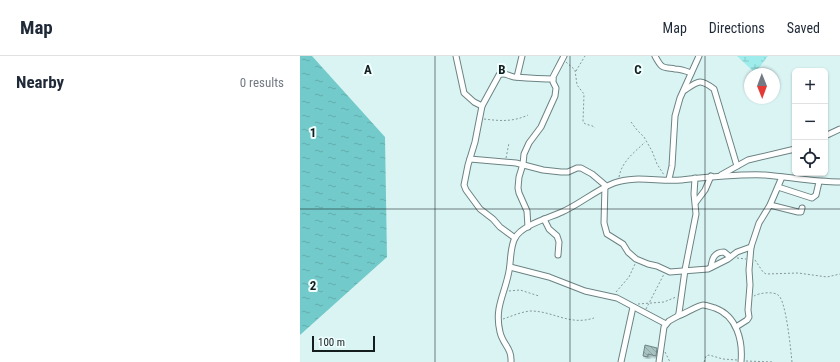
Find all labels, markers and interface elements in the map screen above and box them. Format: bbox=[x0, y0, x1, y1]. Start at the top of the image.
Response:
text: Map bbox=[20, 16, 53, 39]
text: Map bbox=[663, 20, 687, 36]
text: Directions bbox=[709, 20, 765, 36]
text: Saved bbox=[787, 20, 820, 36]
text: A bbox=[364, 62, 372, 77]
text: B bbox=[498, 62, 506, 77]
text: C bbox=[634, 62, 642, 77]
north arrow bbox=[744, 68, 780, 104]
map controls bbox=[792, 68, 828, 176]
button: + bbox=[792, 68, 828, 104]
text: Nearby bbox=[16, 72, 64, 92]
text: 0 results bbox=[240, 75, 284, 90]
button: − bbox=[792, 104, 828, 140]
text: 1 bbox=[310, 125, 316, 140]
button: locate bbox=[792, 140, 828, 176]
text: 2 bbox=[310, 278, 317, 293]
scale bar bbox=[312, 334, 375, 353]
text: 100 m bbox=[318, 336, 345, 349]

